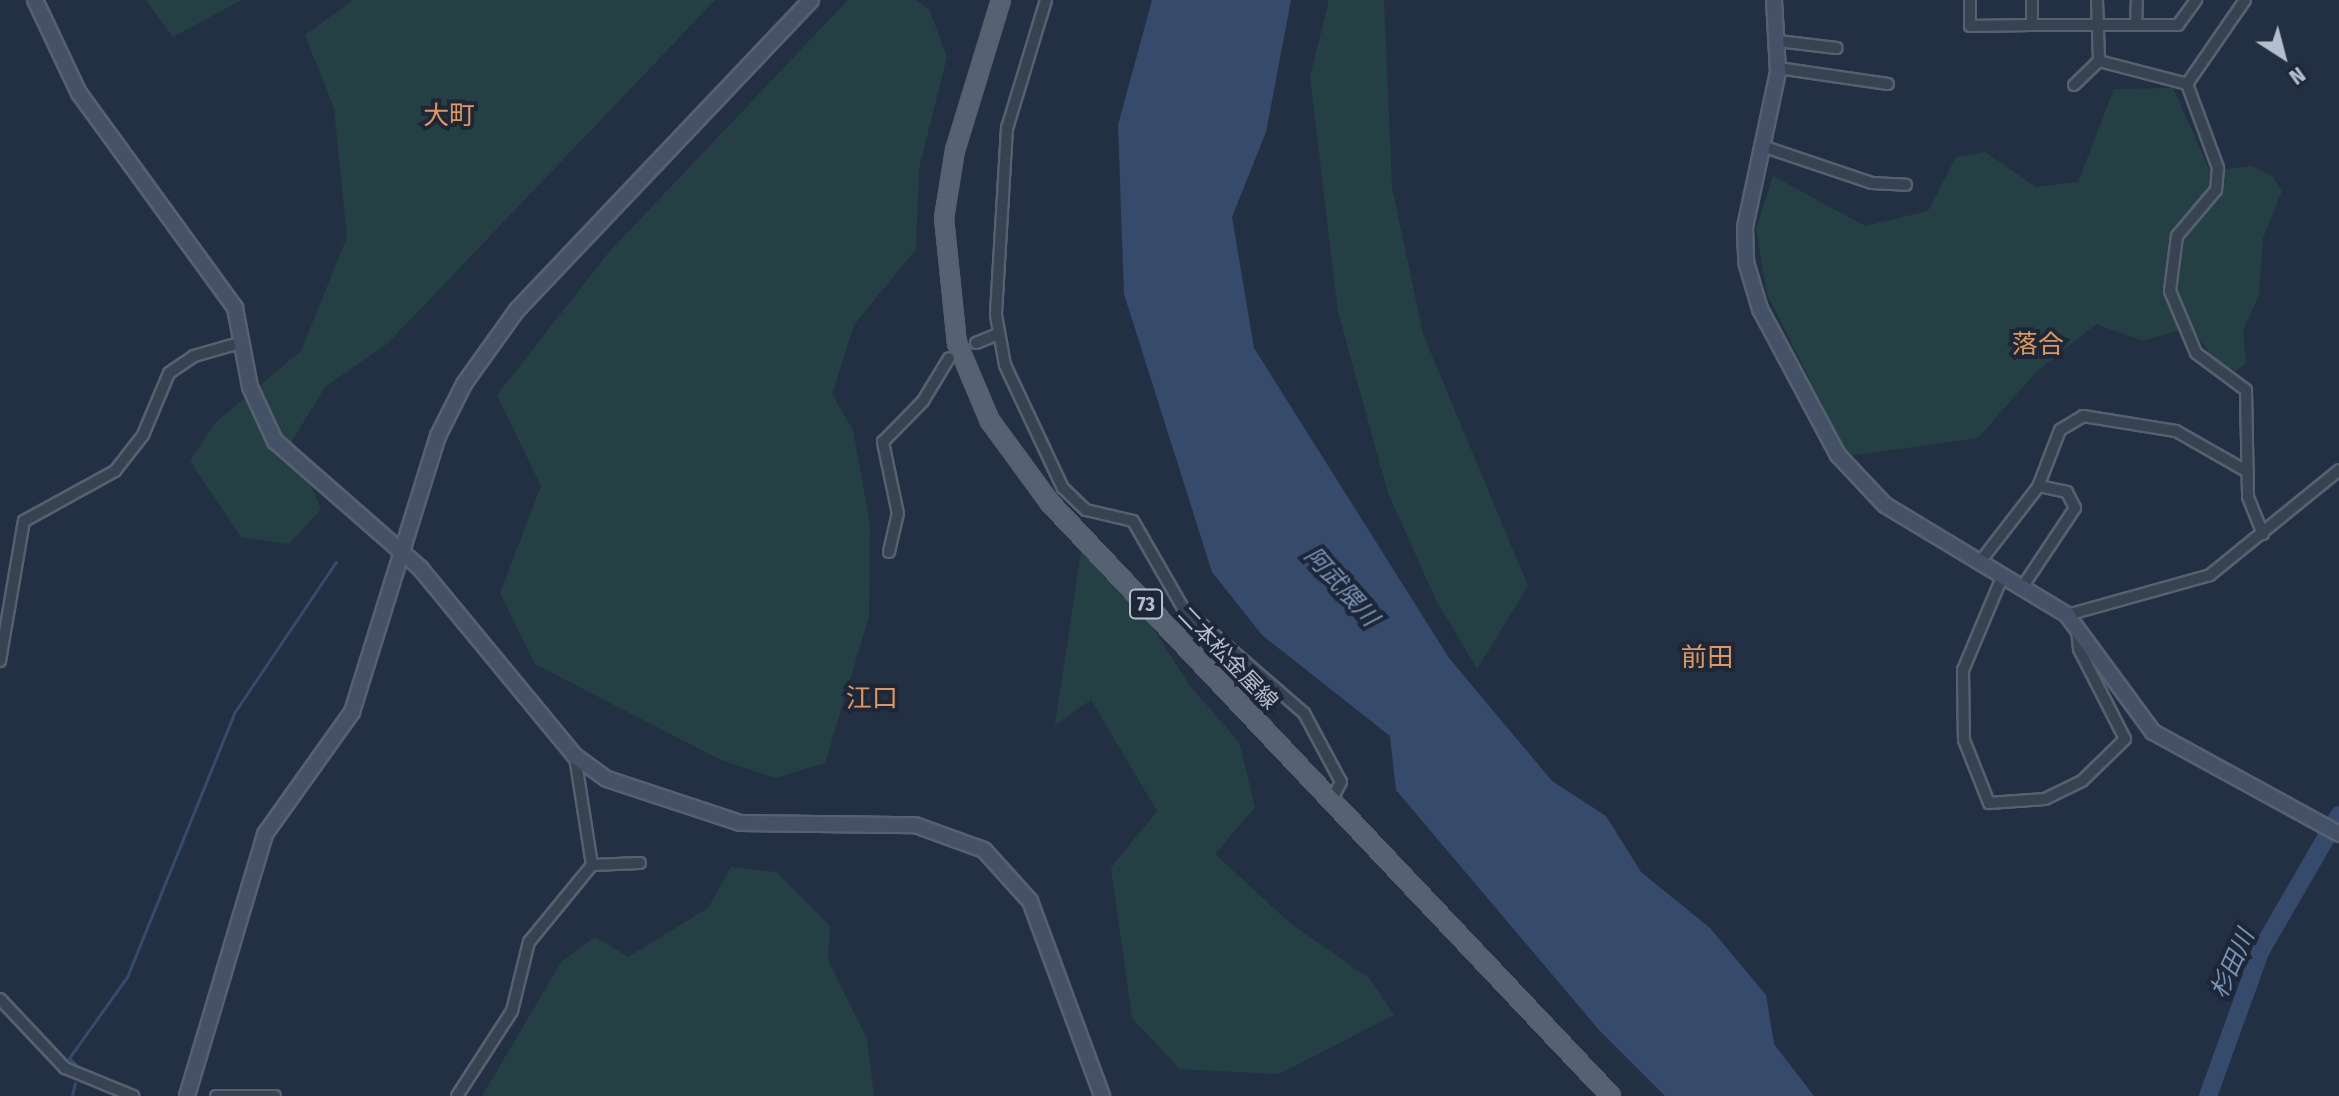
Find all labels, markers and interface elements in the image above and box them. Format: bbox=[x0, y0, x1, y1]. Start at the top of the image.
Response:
north arrow bbox=[2243, 16, 2323, 96]
text: N bbox=[2284, 61, 2311, 91]
district label: 大町 bbox=[423, 100, 475, 132]
district label: 落合 bbox=[2012, 329, 2064, 361]
water label: 阿武隈川 bbox=[1298, 542, 1384, 632]
road number: 73 bbox=[1128, 588, 1164, 620]
street label: 二本松金屋線 bbox=[1173, 601, 1283, 715]
district label: 前田 bbox=[1681, 642, 1733, 674]
district label: 江口 bbox=[846, 683, 898, 715]
water label: 杉田川 bbox=[2205, 925, 2261, 1003]

